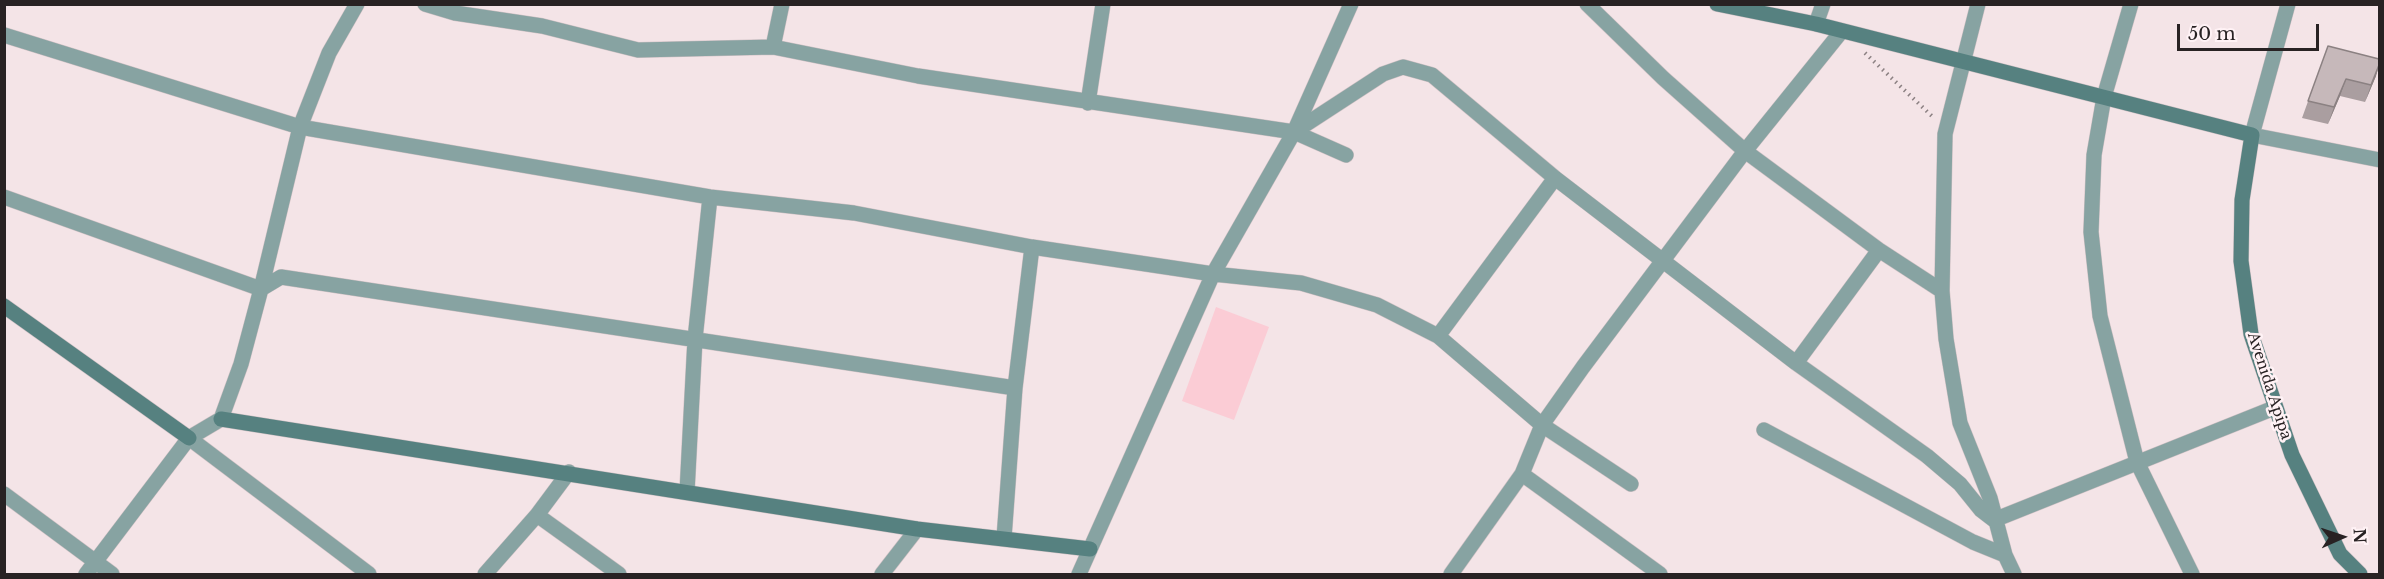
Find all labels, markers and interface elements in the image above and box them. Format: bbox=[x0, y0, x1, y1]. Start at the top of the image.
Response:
scale bar bbox=[2180, 12, 2322, 50]
text: 50 m bbox=[2188, 23, 2236, 45]
street label: Avenida Apipa bbox=[2243, 330, 2295, 442]
north arrow bbox=[2312, 507, 2372, 567]
text: N bbox=[2350, 528, 2370, 544]

